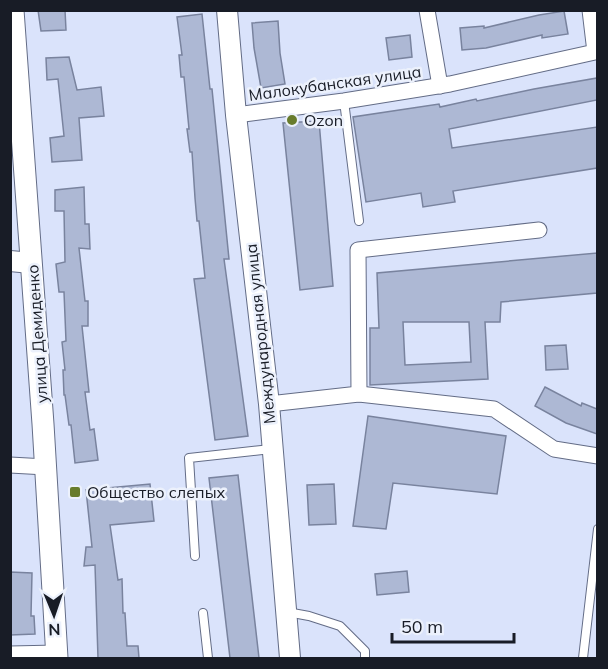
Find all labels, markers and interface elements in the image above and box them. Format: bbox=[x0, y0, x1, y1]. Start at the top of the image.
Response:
street label: Малокубанская улица bbox=[247, 61, 423, 105]
place label: Ozon bbox=[304, 110, 343, 130]
marker: Ozon bbox=[285, 113, 299, 127]
street label: Международная улица bbox=[241, 243, 279, 425]
street label: улица Демиденко bbox=[22, 264, 52, 404]
place label: Общество слепых bbox=[87, 482, 226, 502]
marker: Общество слепых bbox=[68, 485, 82, 499]
north arrow bbox=[24, 585, 84, 645]
scale bar bbox=[392, 606, 514, 644]
text: 50 m bbox=[401, 615, 443, 638]
text: N bbox=[48, 620, 61, 640]

